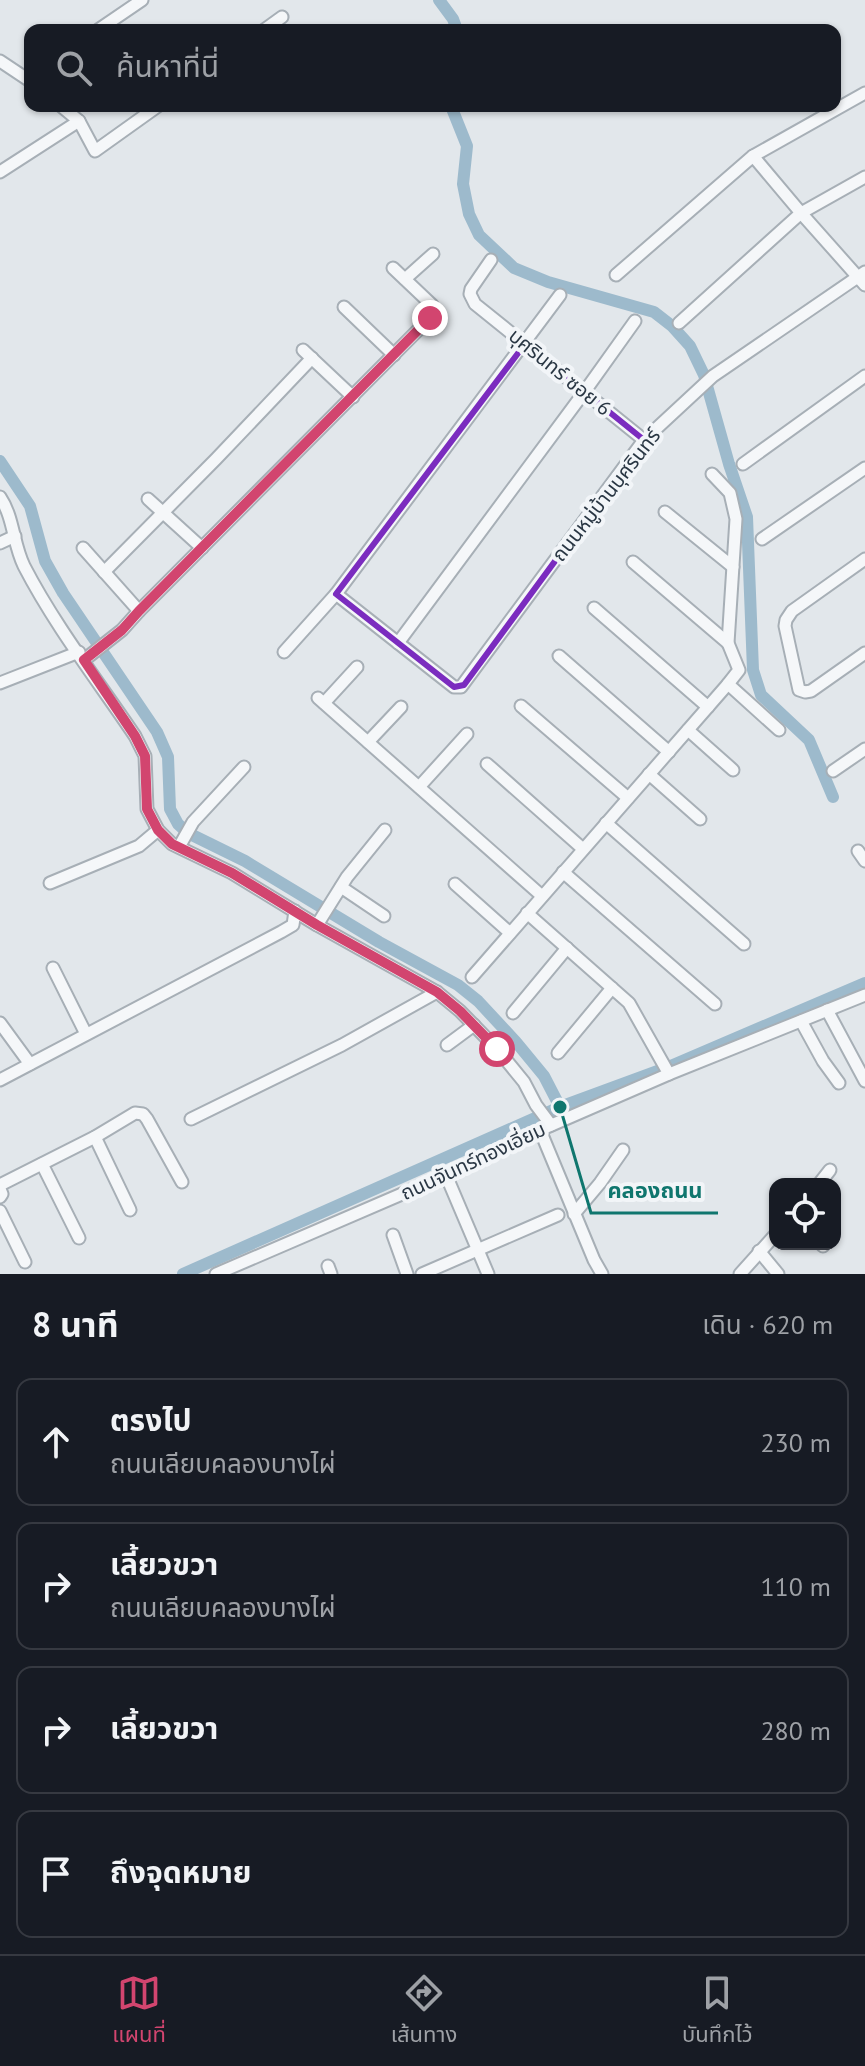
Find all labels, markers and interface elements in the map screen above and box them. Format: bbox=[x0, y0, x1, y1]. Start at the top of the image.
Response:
search box bbox=[24, 24, 841, 112]
icon: search bbox=[52, 46, 96, 90]
text: ค้นหาที่นี่ bbox=[116, 46, 219, 85]
route end bbox=[412, 300, 448, 336]
street label: บุศรินทร์ ซอย 6 bbox=[503, 323, 617, 421]
street label: ถนนหมู่บ้านบุศรินทร์ bbox=[546, 423, 667, 567]
route start bbox=[479, 1031, 515, 1067]
street label: ถนนจันทร์ทองเอี่ยม bbox=[396, 1115, 550, 1206]
callout: คลองถนน bbox=[591, 1167, 718, 1213]
text: คลองถนน bbox=[607, 1176, 703, 1204]
map controls bbox=[769, 1178, 841, 1250]
button: locate bbox=[769, 1178, 841, 1250]
text: 8 นาที bbox=[32, 1302, 119, 1346]
text: เดิน · 620 m bbox=[702, 1308, 833, 1341]
text: ตรงไป bbox=[110, 1400, 192, 1439]
icon: ahead bbox=[34, 1420, 78, 1464]
text: 230 m bbox=[760, 1426, 831, 1459]
text: ถนนเลียบคลองบางไผ่ bbox=[110, 1447, 336, 1480]
text: เลี้ยวขวา bbox=[110, 1544, 218, 1583]
icon: right bbox=[34, 1564, 78, 1608]
text: 110 m bbox=[760, 1570, 831, 1603]
text: ถนนเลียบคลองบางไผ่ bbox=[110, 1591, 336, 1624]
icon: right bbox=[34, 1708, 78, 1752]
text: เลี้ยวขวา bbox=[110, 1708, 218, 1747]
text: 280 m bbox=[760, 1714, 831, 1747]
icon: arrive bbox=[34, 1852, 78, 1896]
text: ถึงจุดหมาย bbox=[110, 1852, 251, 1891]
tab: แผนที่ bbox=[112, 1971, 166, 2052]
tab: เส้นทาง bbox=[391, 1971, 457, 2052]
tab: บันทึกไว้ bbox=[682, 1971, 753, 2052]

